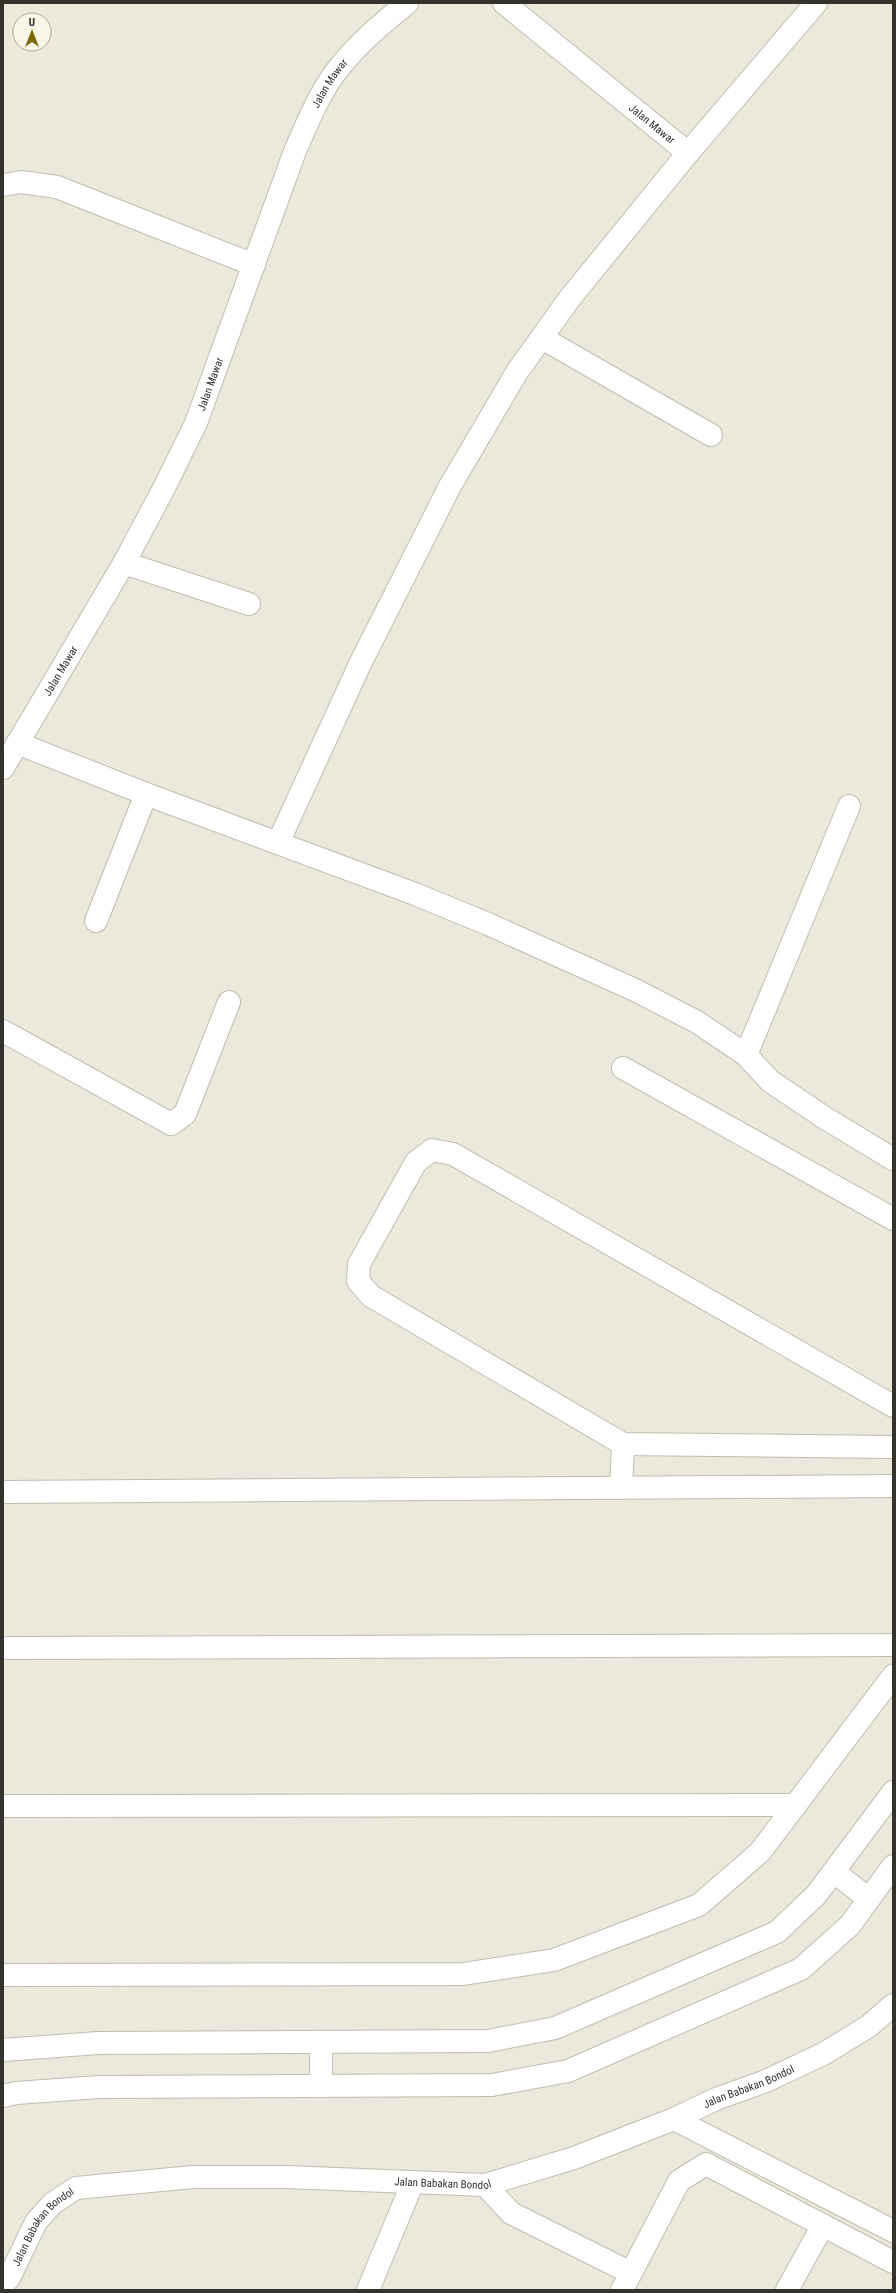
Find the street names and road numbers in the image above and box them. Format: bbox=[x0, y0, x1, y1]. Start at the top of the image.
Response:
street label: Jalan Mawar bbox=[309, 56, 350, 110]
street label: Jalan Mawar bbox=[626, 101, 678, 147]
street label: Jalan Mawar bbox=[195, 355, 226, 412]
street label: Jalan Mawar bbox=[41, 643, 81, 698]
street label: Jalan Babakan Bondol bbox=[701, 2062, 796, 2111]
street label: Jalan Babakan Bondol bbox=[394, 2175, 493, 2192]
street label: Jalan Babakan Bondol bbox=[9, 2185, 76, 2268]

